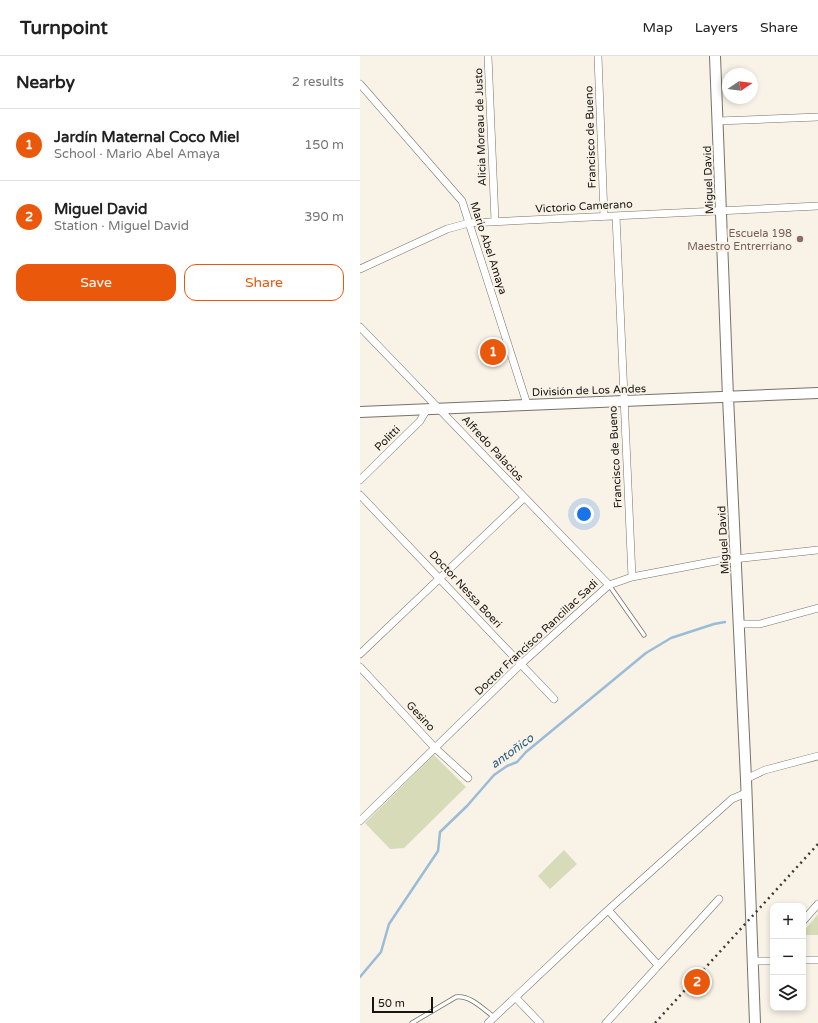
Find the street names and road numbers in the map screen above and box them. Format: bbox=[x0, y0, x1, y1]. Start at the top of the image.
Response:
street label: Alicia Moreau de Justo bbox=[472, 67, 489, 186]
street label: Francisco de Bueno bbox=[582, 85, 599, 188]
street label: Miguel David bbox=[701, 145, 716, 214]
street label: Victorio Camerano bbox=[535, 197, 633, 216]
street label: Mario Abel Amaya bbox=[467, 200, 510, 296]
street label: División de Los Andes bbox=[532, 382, 646, 399]
street label: Francisco de Bueno bbox=[606, 405, 625, 509]
street label: Alfredo Palacios bbox=[459, 413, 526, 484]
street label: Politti bbox=[372, 423, 403, 454]
street label: Miguel David bbox=[715, 505, 732, 575]
street label: Doctor Nessa Boeri bbox=[427, 548, 505, 631]
street label: Doctor Francisco Rancillac Sadi bbox=[472, 577, 601, 698]
street label: Gesino bbox=[404, 699, 438, 734]

